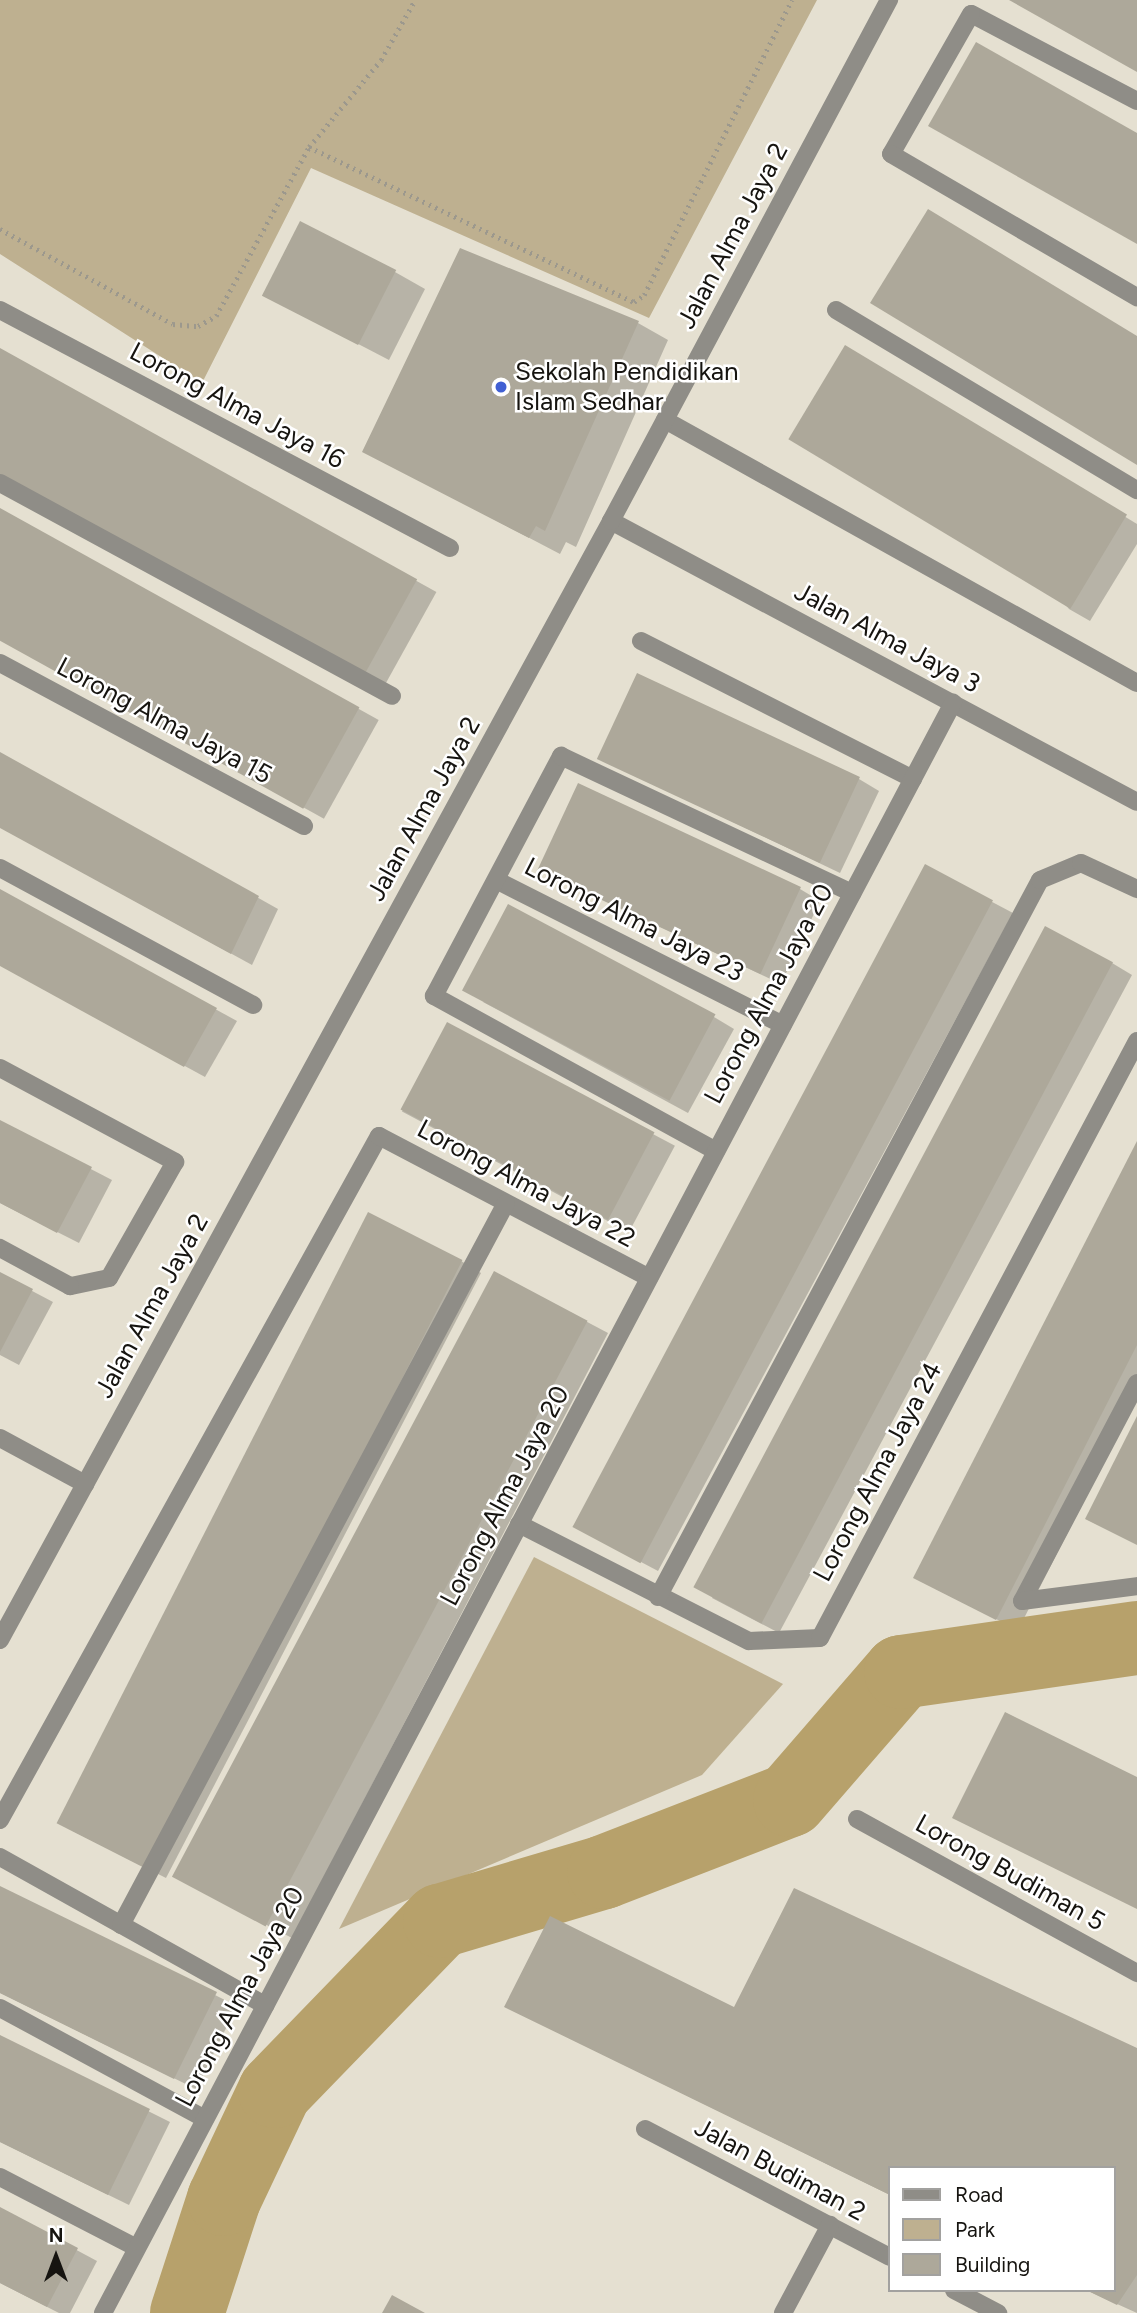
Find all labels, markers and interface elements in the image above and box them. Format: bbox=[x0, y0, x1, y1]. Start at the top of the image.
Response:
street label: Jalan Alma Jaya 2 bbox=[671, 138, 795, 334]
street label: Lorong Alma Jaya 16 bbox=[124, 336, 350, 476]
place label: Sekolah Pendidikan Islam Sedhar bbox=[515, 356, 739, 418]
marker: Sekolah Pendidikan Islam Sedhar bbox=[493, 379, 509, 395]
street label: Jalan Alma Jaya 3 bbox=[789, 576, 985, 700]
street label: Lorong Alma Jaya 15 bbox=[51, 651, 277, 791]
street label: Jalan Alma Jaya 2 bbox=[360, 711, 488, 907]
street label: Lorong Alma Jaya 23 bbox=[519, 851, 749, 989]
street label: Lorong Alma Jaya 20 bbox=[698, 879, 840, 1109]
street label: Lorong Alma Jaya 22 bbox=[412, 1113, 640, 1255]
street label: Jalan Alma Jaya 2 bbox=[88, 1208, 216, 1404]
street label: Lorong Alma Jaya 24 bbox=[807, 1357, 949, 1587]
street label: Lorong Alma Jaya 20 bbox=[434, 1381, 576, 1611]
street label: Lorong Budiman 5 bbox=[910, 1808, 1110, 1938]
street label: Lorong Alma Jaya 20 bbox=[169, 1882, 311, 2112]
street label: Jalan Budiman 2 bbox=[689, 2112, 871, 2228]
legend bbox=[888, 2166, 1116, 2292]
text: Road bbox=[955, 2182, 1003, 2207]
text: Park bbox=[955, 2217, 995, 2242]
north arrow bbox=[21, 2222, 91, 2292]
text: N bbox=[49, 2224, 63, 2247]
text: Building bbox=[955, 2252, 1030, 2277]

